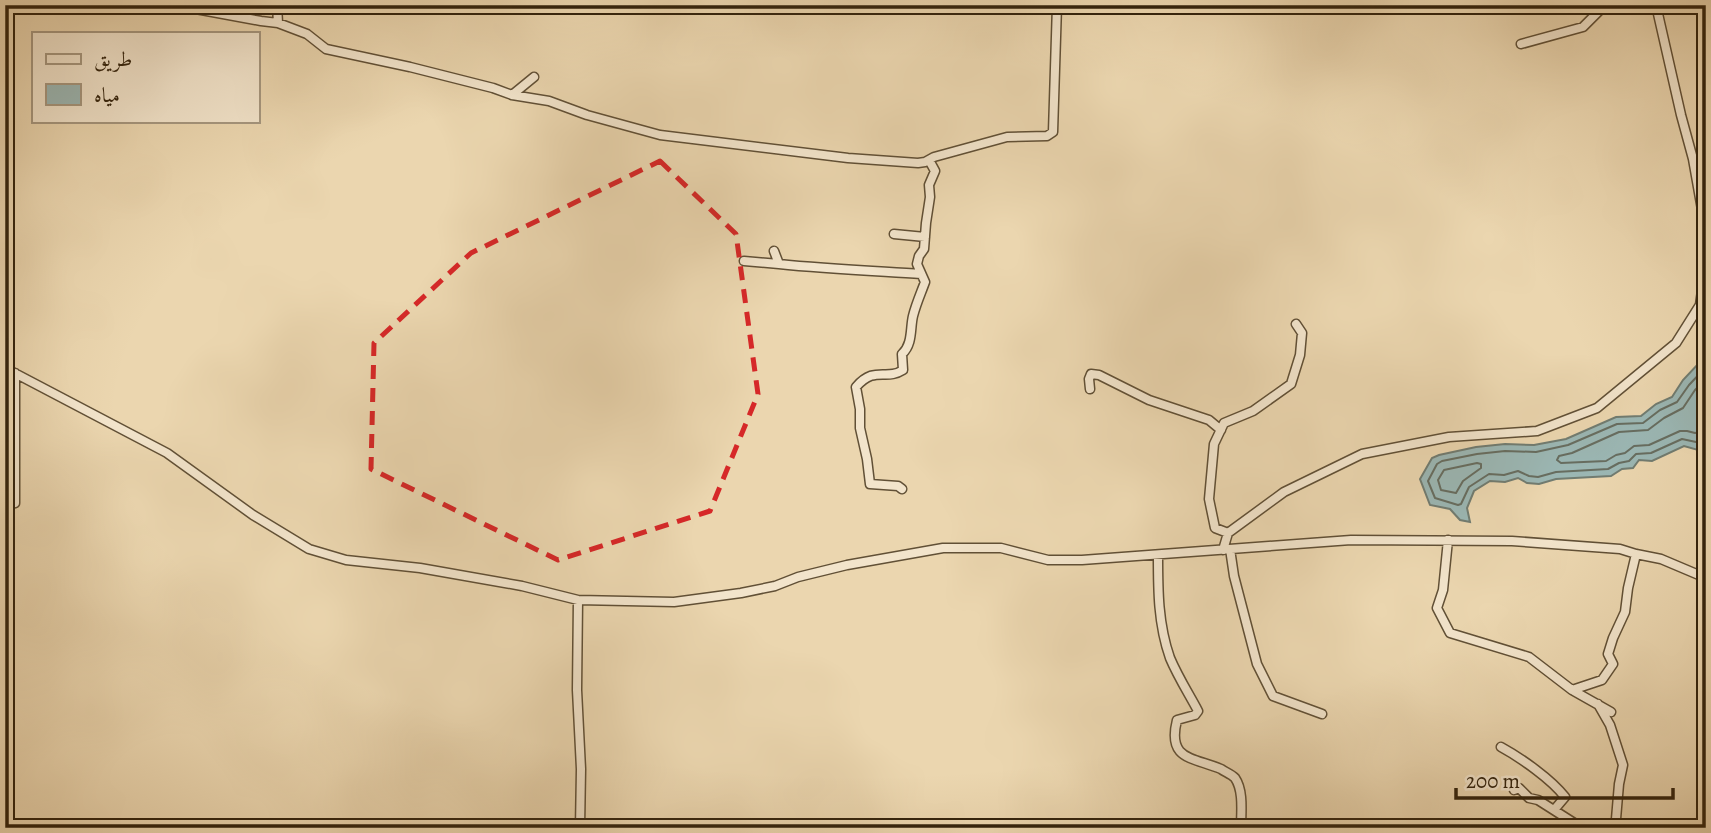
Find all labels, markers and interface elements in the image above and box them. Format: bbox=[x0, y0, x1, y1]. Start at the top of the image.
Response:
legend bbox=[32, 32, 259, 122]
text: طريق bbox=[94, 45, 132, 73]
text: مياه bbox=[94, 81, 120, 109]
scale bar bbox=[1456, 756, 1672, 800]
text: 200 m bbox=[1466, 767, 1520, 795]

